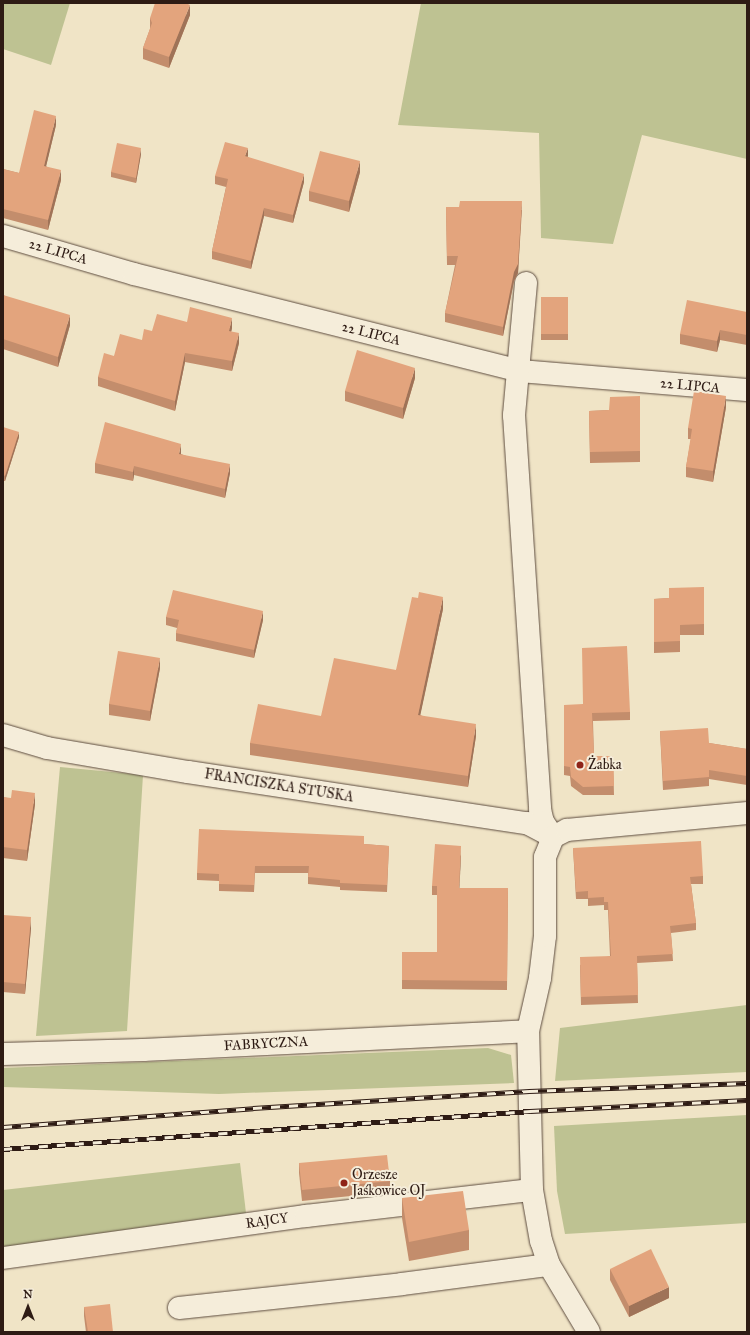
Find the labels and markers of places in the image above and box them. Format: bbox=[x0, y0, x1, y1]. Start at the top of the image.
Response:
place label: Żabka bbox=[588, 757, 622, 773]
marker: Żabka bbox=[575, 760, 585, 770]
place label: Orzesze Jaśkowice OJ bbox=[352, 1167, 426, 1200]
marker: Orzesze Jaśkowice OJ bbox=[339, 1178, 349, 1188]

